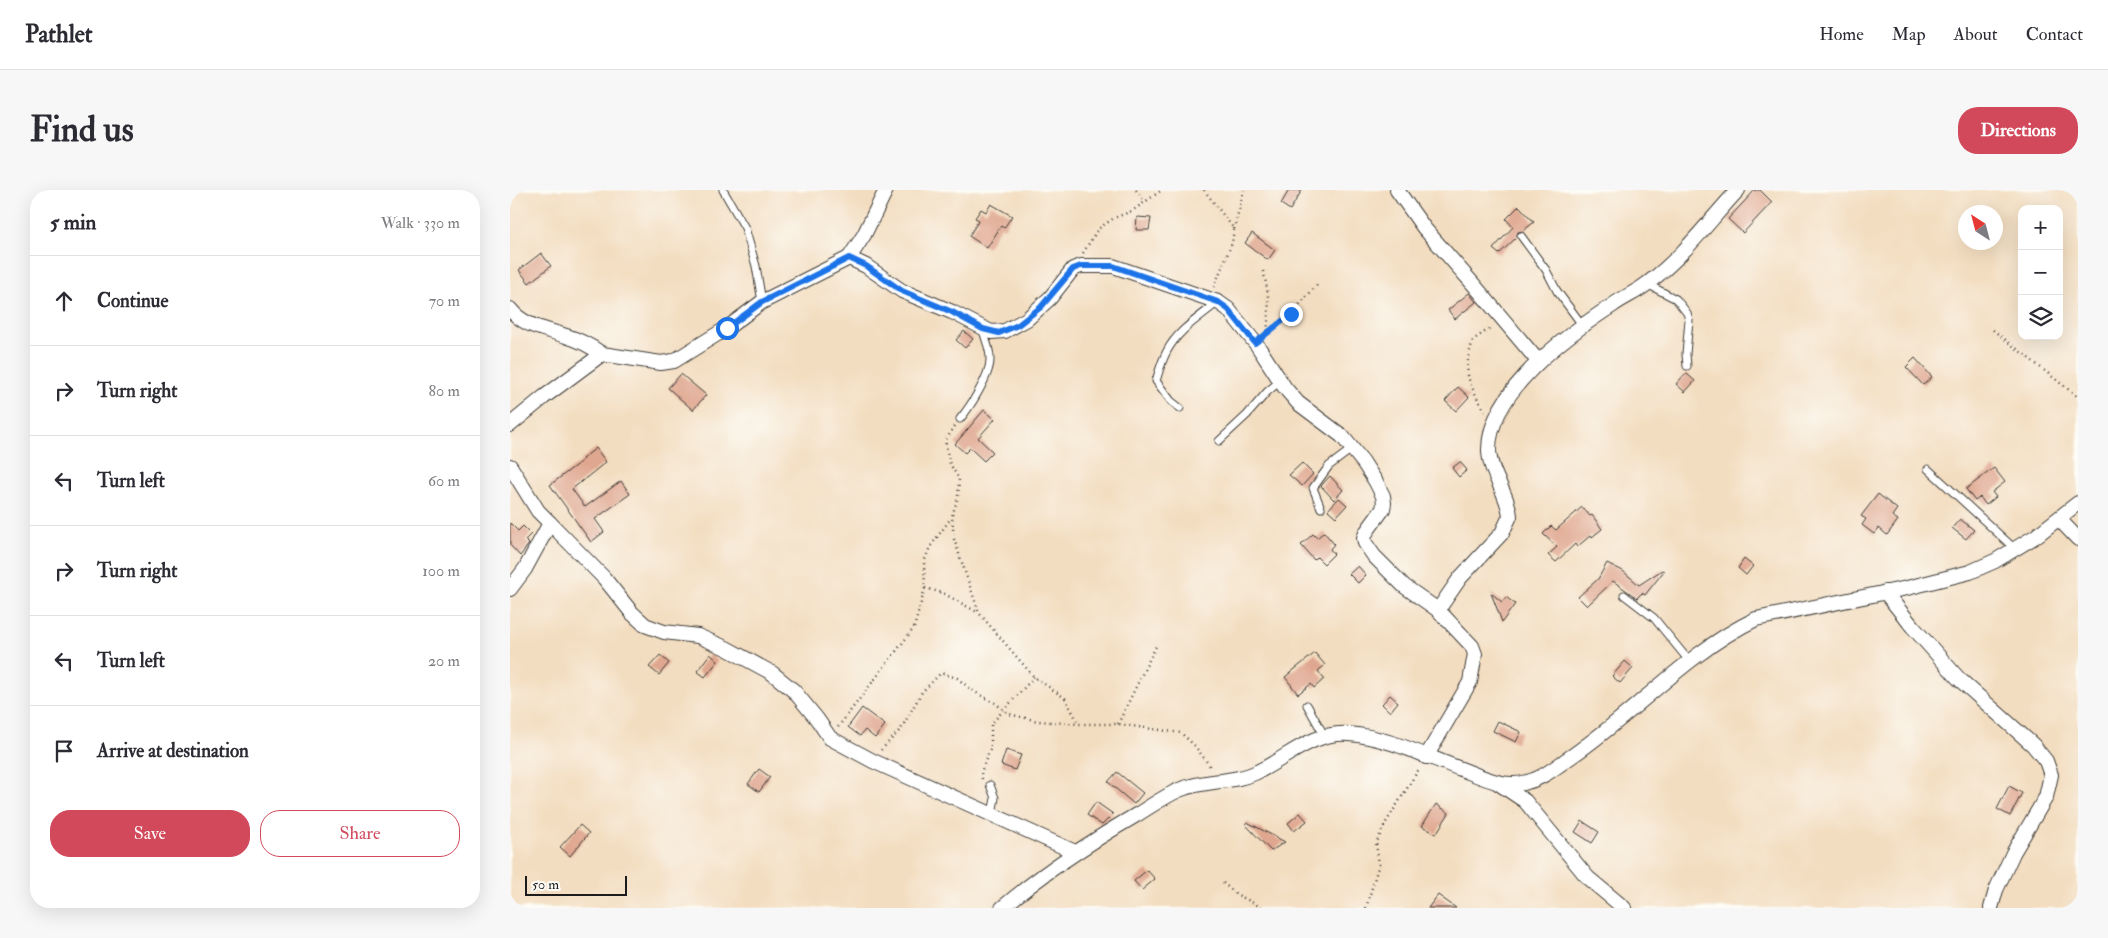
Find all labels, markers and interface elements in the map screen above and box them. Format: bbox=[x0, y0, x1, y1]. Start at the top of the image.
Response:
text: Pathlet bbox=[25, 19, 93, 50]
text: Home bbox=[1819, 23, 1864, 46]
text: Map bbox=[1892, 23, 1926, 46]
text: About bbox=[1954, 23, 1998, 46]
text: Contact bbox=[2026, 23, 2083, 46]
button: Directions bbox=[1958, 107, 2078, 154]
text: Find us bbox=[30, 108, 134, 152]
north arrow bbox=[1958, 205, 2003, 250]
map controls bbox=[2018, 205, 2063, 340]
button: + bbox=[2018, 205, 2063, 250]
text: 5 min bbox=[50, 209, 96, 236]
text: Walk · 330 m bbox=[381, 213, 460, 233]
button: − bbox=[2018, 250, 2063, 295]
icon: ahead bbox=[50, 287, 78, 315]
text: Continue bbox=[97, 289, 168, 313]
text: 70 m bbox=[429, 291, 460, 311]
button: layers bbox=[2018, 295, 2063, 340]
route end bbox=[1280, 303, 1303, 326]
route start bbox=[716, 317, 739, 340]
icon: right bbox=[50, 377, 78, 405]
text: Turn right bbox=[97, 379, 177, 403]
text: 80 m bbox=[429, 381, 460, 401]
icon: left bbox=[50, 467, 78, 495]
text: Turn left bbox=[97, 469, 165, 493]
text: 60 m bbox=[428, 471, 460, 491]
icon: right bbox=[50, 557, 78, 585]
text: Turn right bbox=[97, 559, 177, 583]
text: 100 m bbox=[422, 561, 460, 581]
icon: left bbox=[50, 647, 78, 675]
text: Turn left bbox=[97, 649, 165, 673]
text: 20 m bbox=[428, 651, 460, 671]
icon: arrive bbox=[50, 737, 78, 765]
text: Arrive at destination bbox=[97, 739, 249, 763]
button: Save bbox=[50, 810, 250, 857]
button: Share bbox=[260, 810, 460, 857]
scale bar bbox=[525, 873, 628, 896]
text: 50 m bbox=[532, 876, 559, 893]

